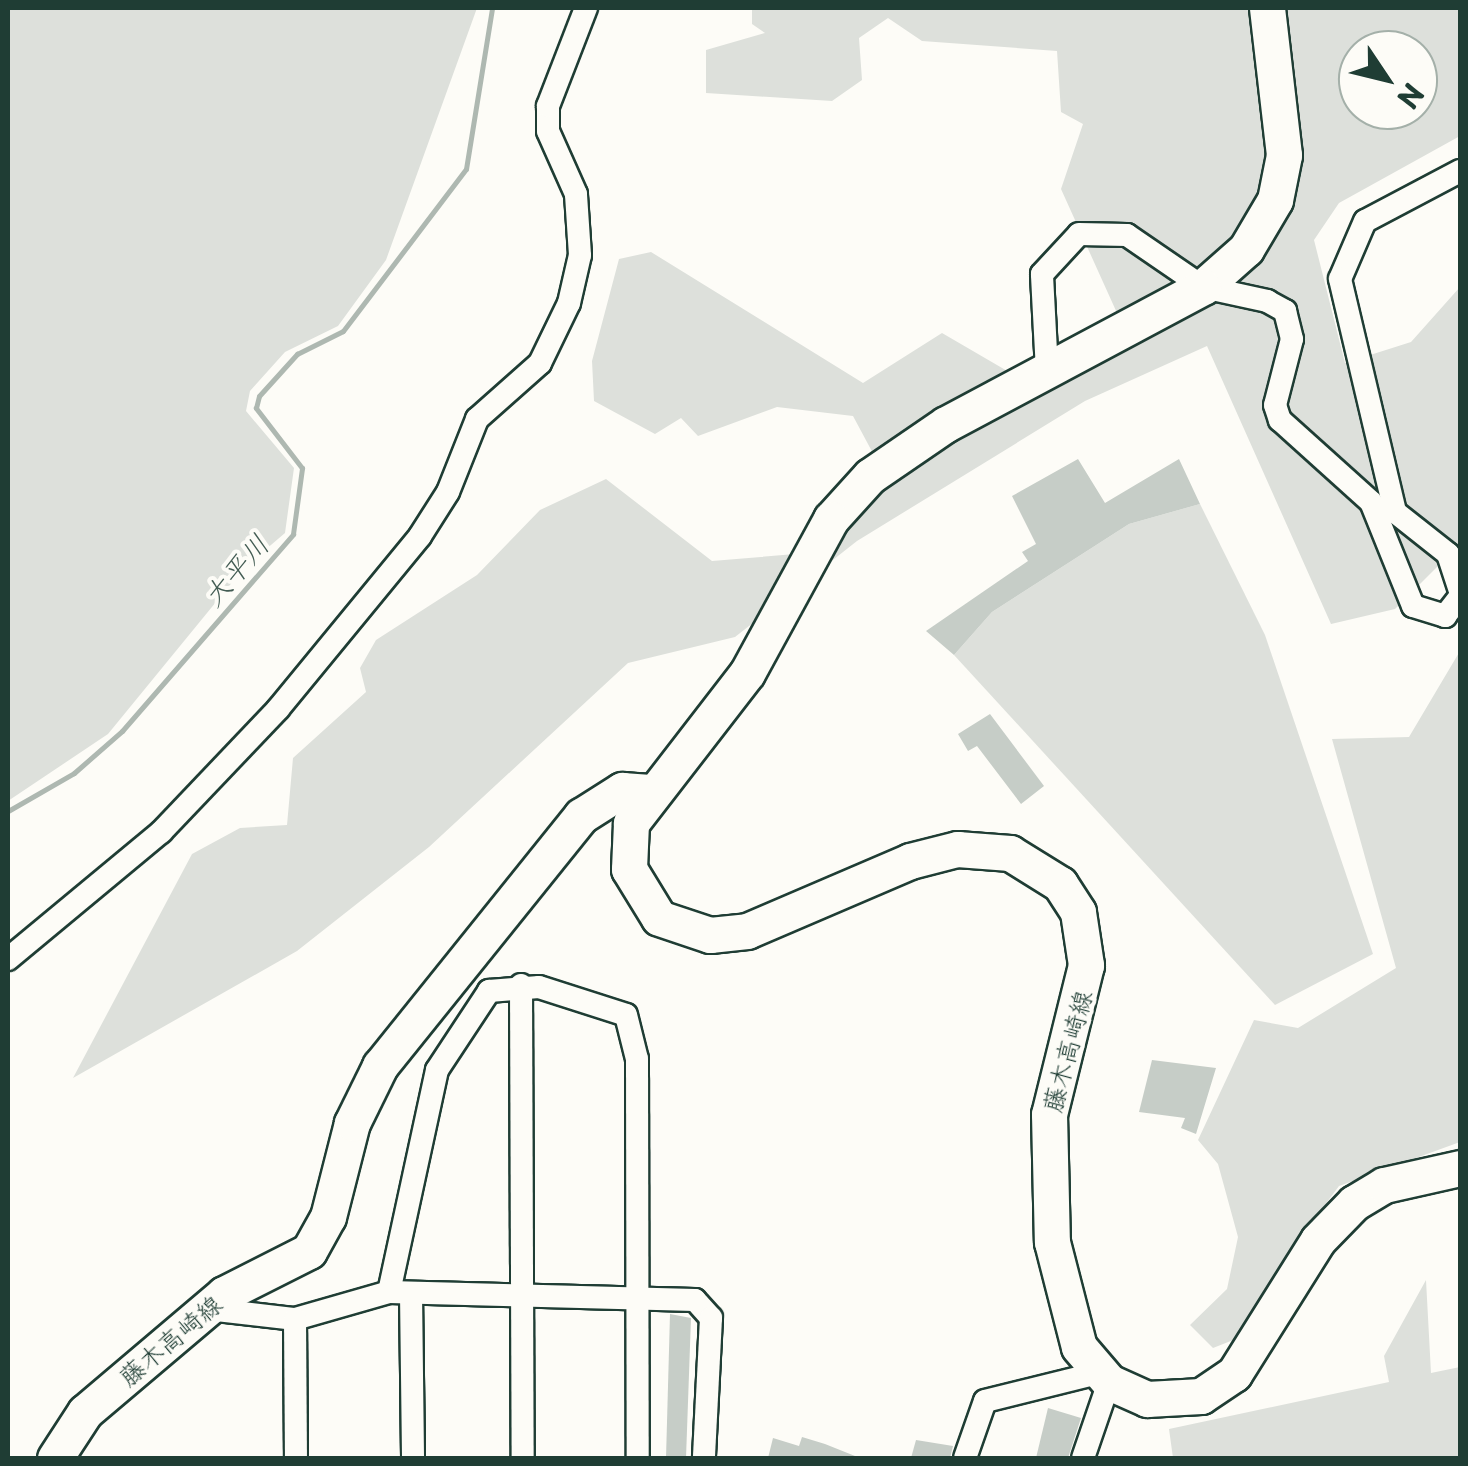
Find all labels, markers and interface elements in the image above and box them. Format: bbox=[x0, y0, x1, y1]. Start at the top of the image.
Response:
north arrow bbox=[1338, 30, 1438, 130]
text: N bbox=[1387, 75, 1435, 118]
water label: 大平川 bbox=[195, 527, 275, 613]
street label: 藤木高崎線 bbox=[1036, 987, 1098, 1115]
street label: 藤木高崎線 bbox=[112, 1288, 228, 1392]

